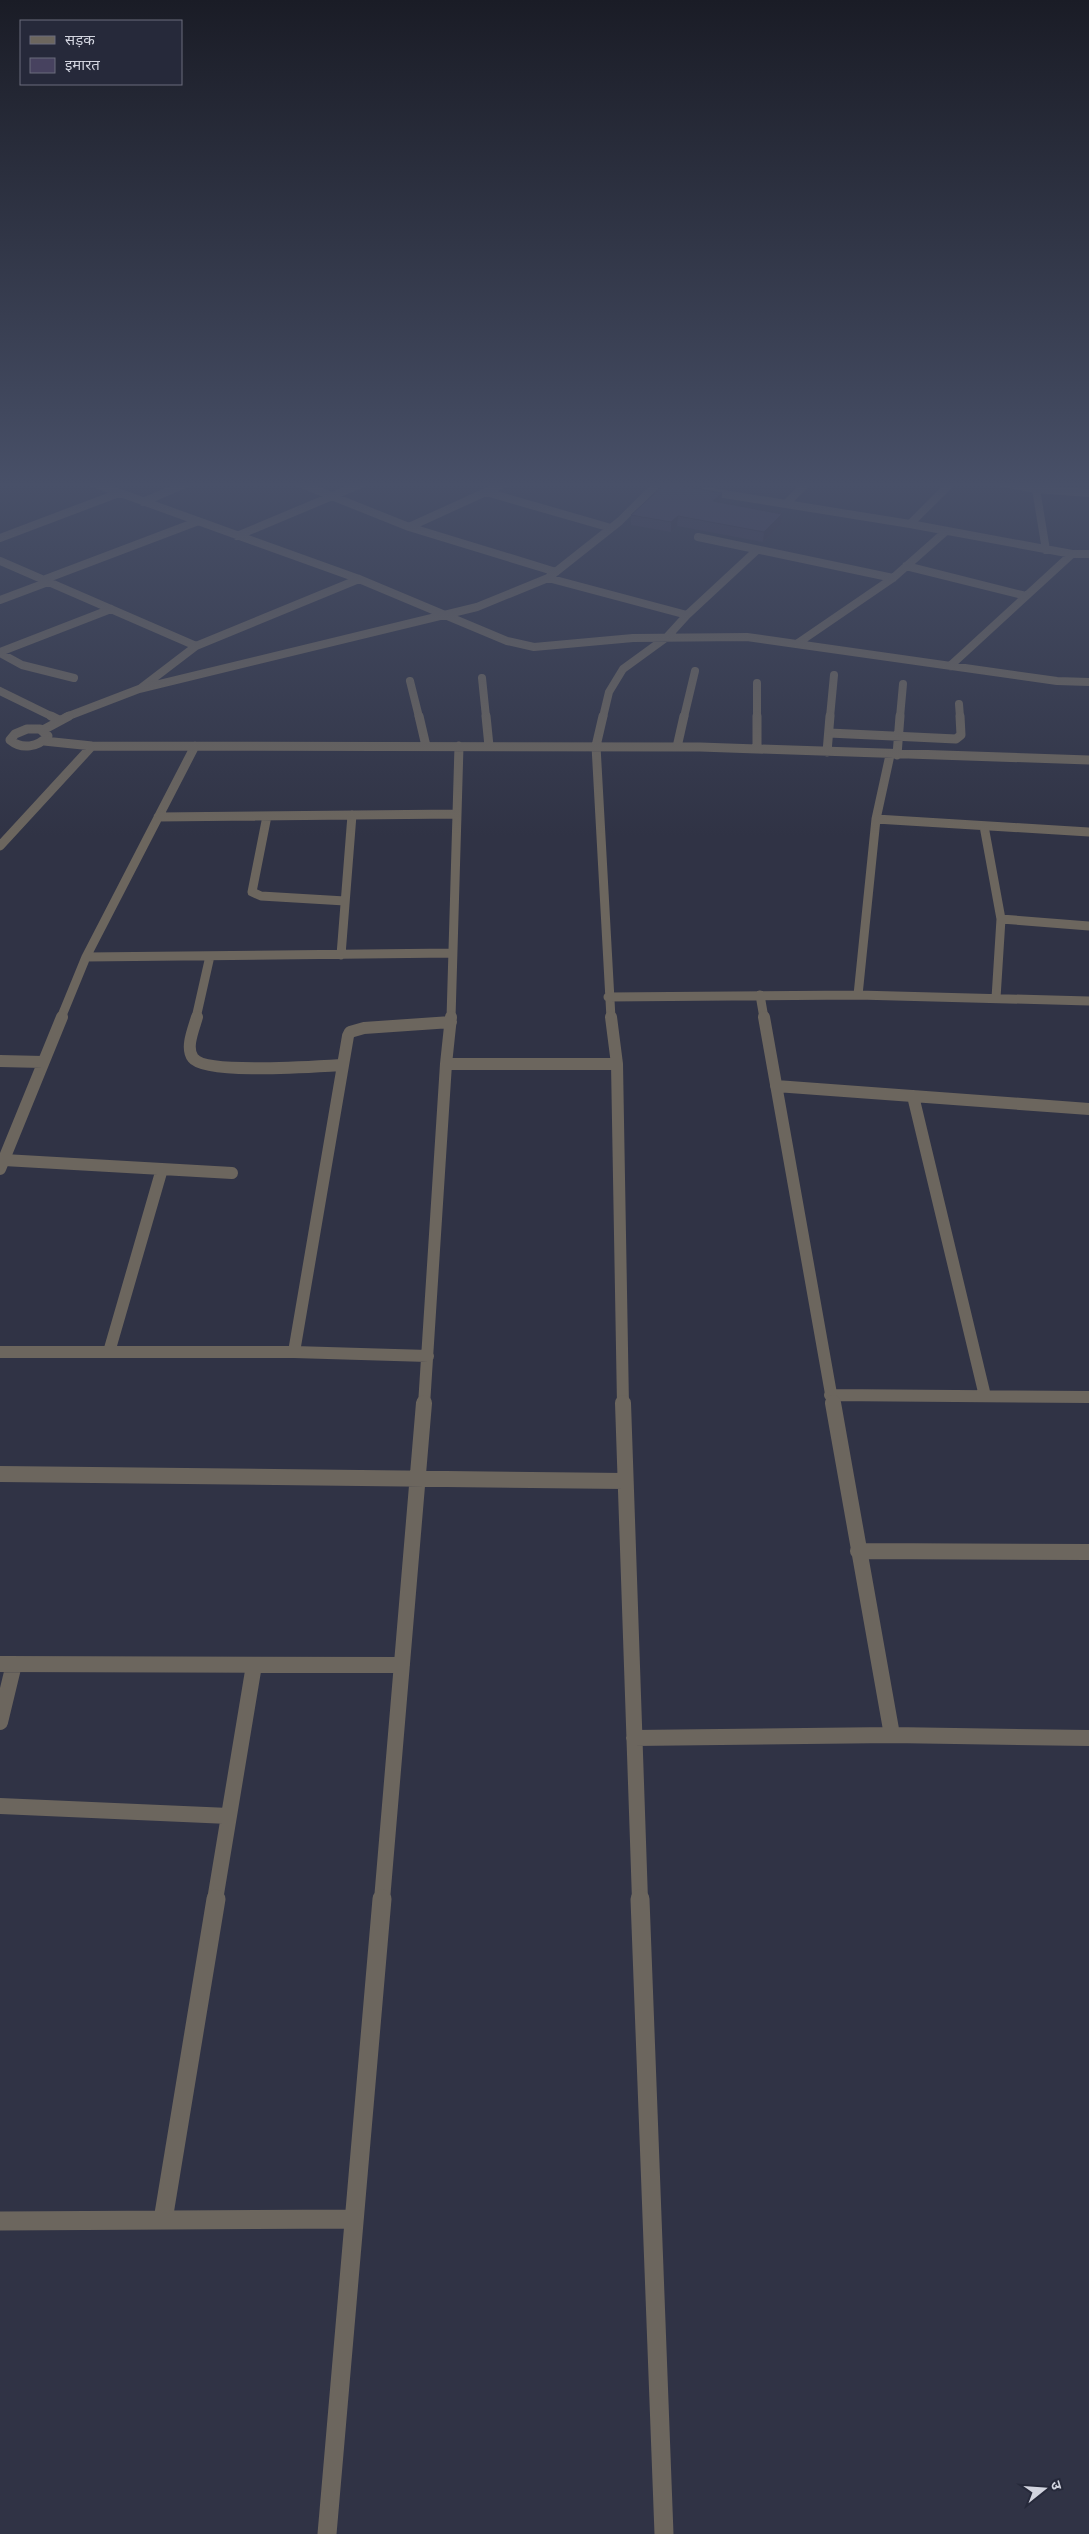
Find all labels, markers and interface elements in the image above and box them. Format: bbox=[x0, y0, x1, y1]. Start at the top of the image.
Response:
legend bbox=[20, 20, 182, 85]
text: सड़क bbox=[65, 31, 95, 49]
text: इमारत bbox=[65, 56, 100, 74]
north arrow bbox=[1019, 2464, 1069, 2514]
text: उ bbox=[1047, 2479, 1066, 2493]

